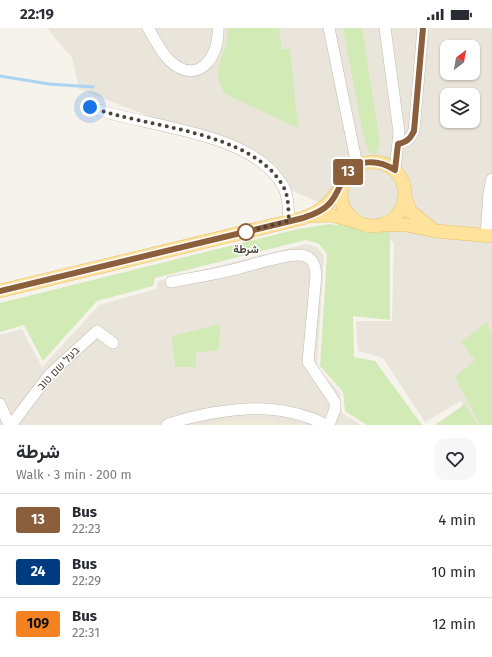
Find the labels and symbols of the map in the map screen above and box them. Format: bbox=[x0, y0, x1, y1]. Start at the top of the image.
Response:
north arrow bbox=[440, 40, 480, 80]
your location bbox=[80, 97, 100, 117]
line badge: 13 bbox=[330, 159, 366, 185]
marker: شرطة bbox=[237, 223, 255, 241]
place label: شرطة bbox=[233, 243, 259, 256]
street label: בעל שם טוב bbox=[35, 344, 82, 393]

